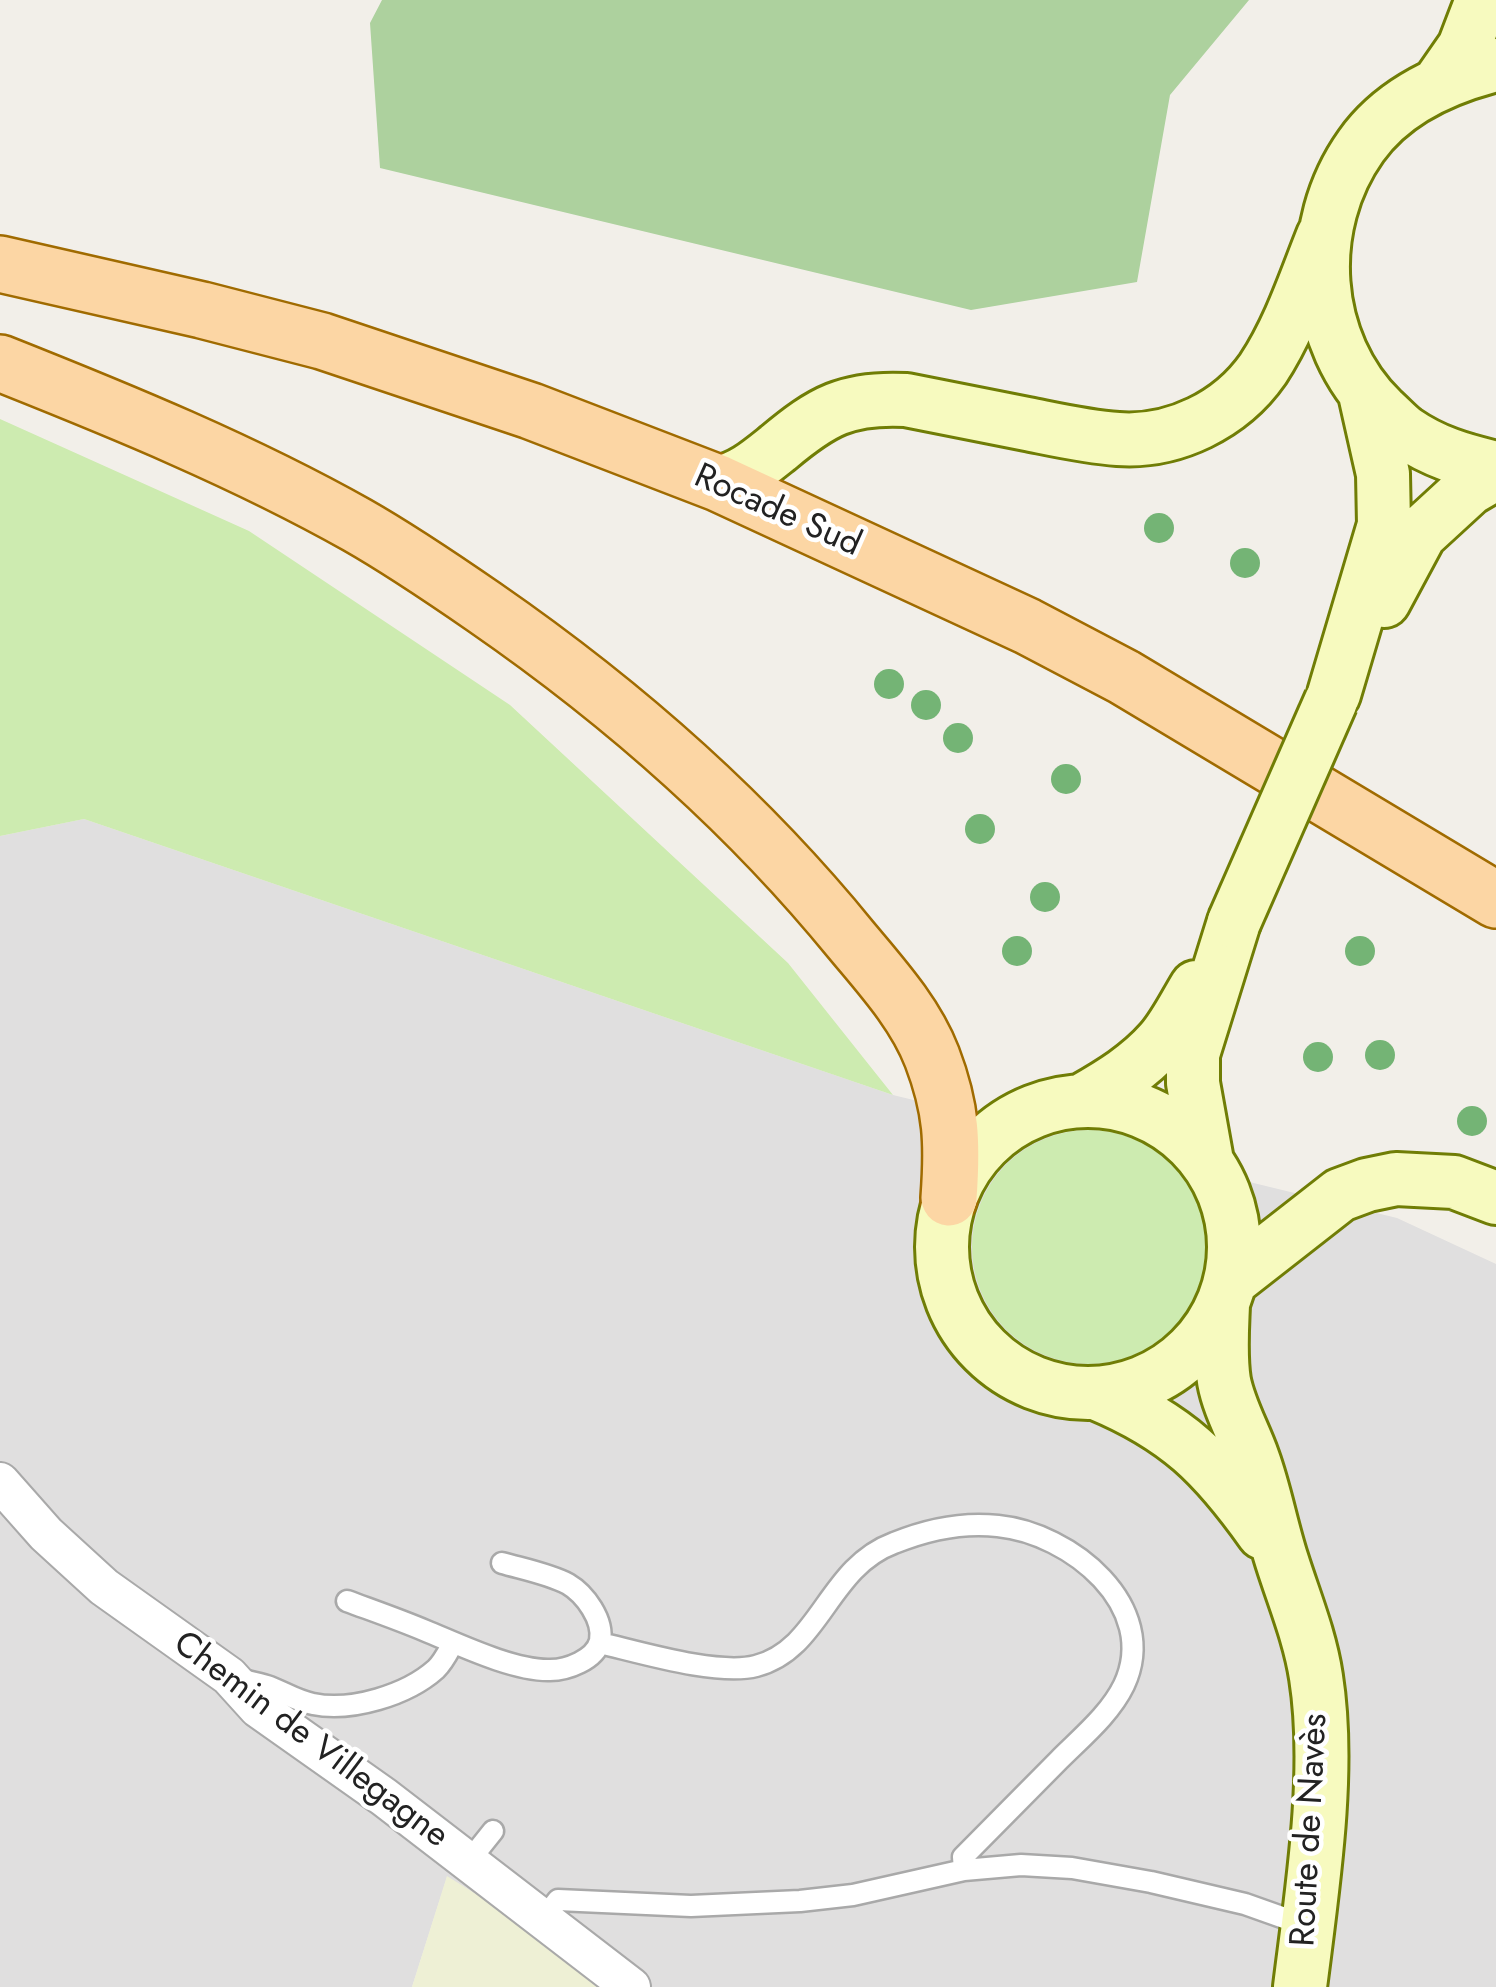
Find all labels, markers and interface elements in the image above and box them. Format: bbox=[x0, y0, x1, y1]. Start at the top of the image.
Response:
street label: Rocade Sud bbox=[687, 457, 867, 567]
street label: Chemin de Villegagne bbox=[164, 1624, 456, 1858]
street label: Route de Navès bbox=[1284, 1712, 1338, 1948]

